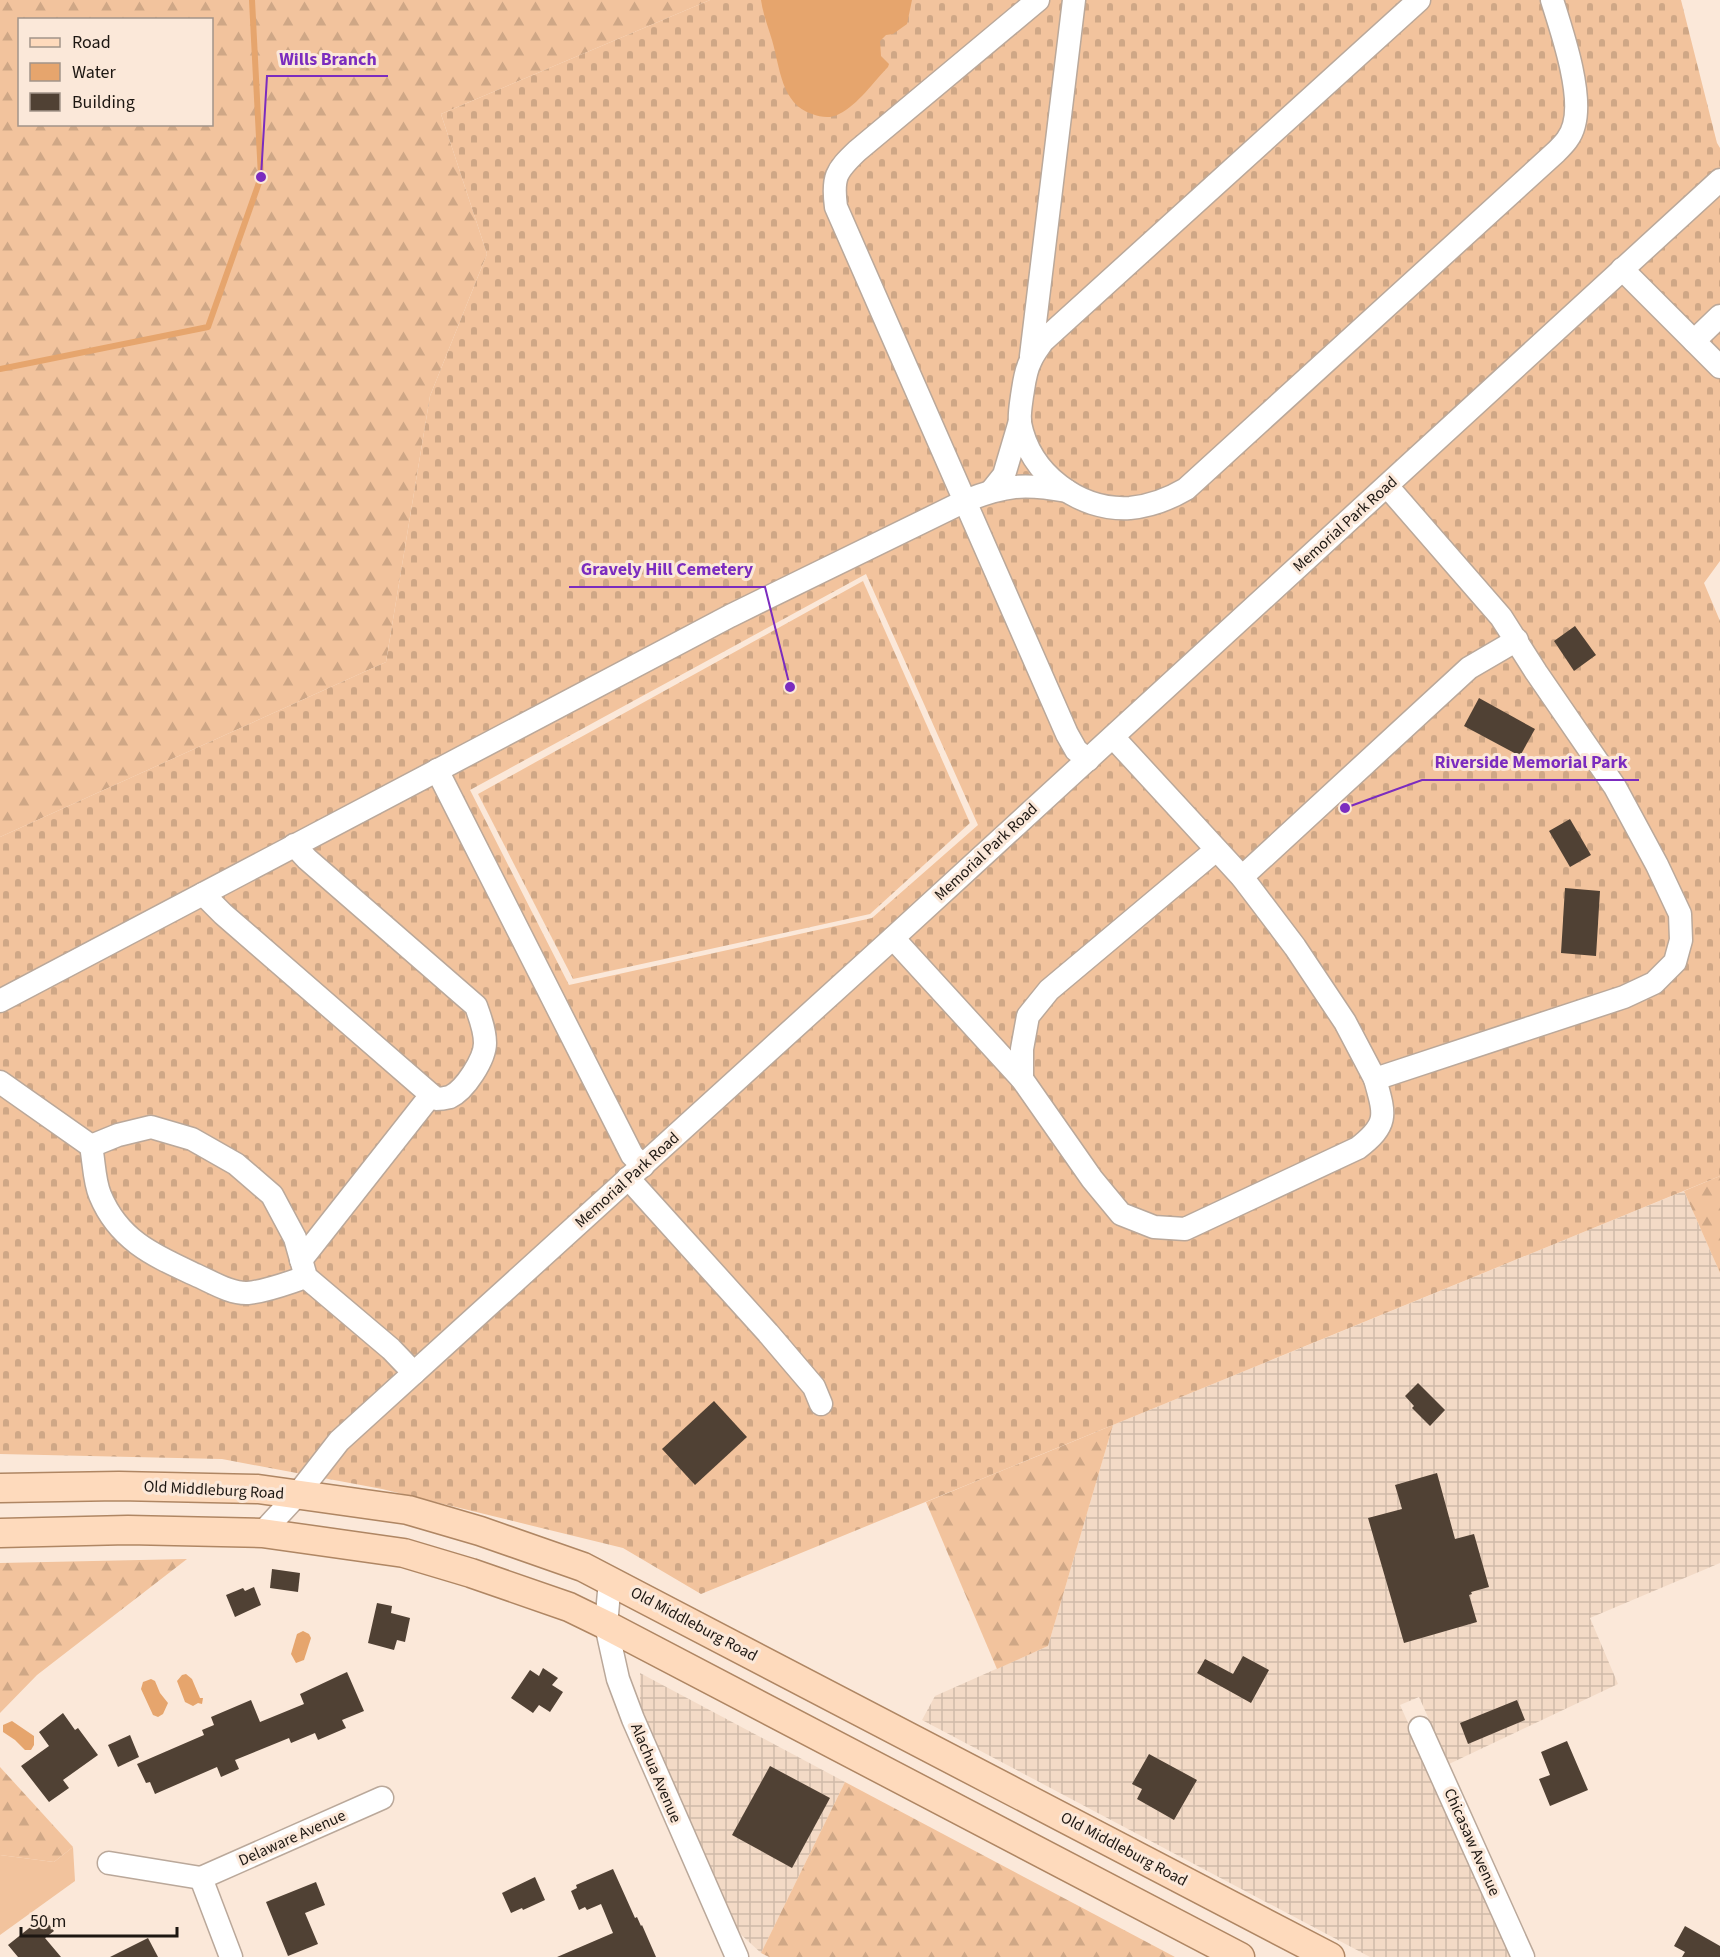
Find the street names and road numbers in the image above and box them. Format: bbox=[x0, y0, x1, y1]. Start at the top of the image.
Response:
street label: Memorial Park Road bbox=[1288, 471, 1402, 577]
street label: Memorial Park Road bbox=[930, 798, 1042, 906]
street label: Memorial Park Road bbox=[570, 1127, 684, 1233]
street label: Old Middleburg Road bbox=[143, 1475, 285, 1505]
street label: Old Middleburg Road bbox=[627, 1581, 761, 1667]
street label: Alachua Avenue bbox=[625, 1720, 687, 1826]
street label: Chicasaw Avenue bbox=[1438, 1785, 1506, 1899]
street label: Delaware Avenue bbox=[235, 1805, 349, 1871]
street label: Old Middleburg Road bbox=[1057, 1806, 1191, 1892]

